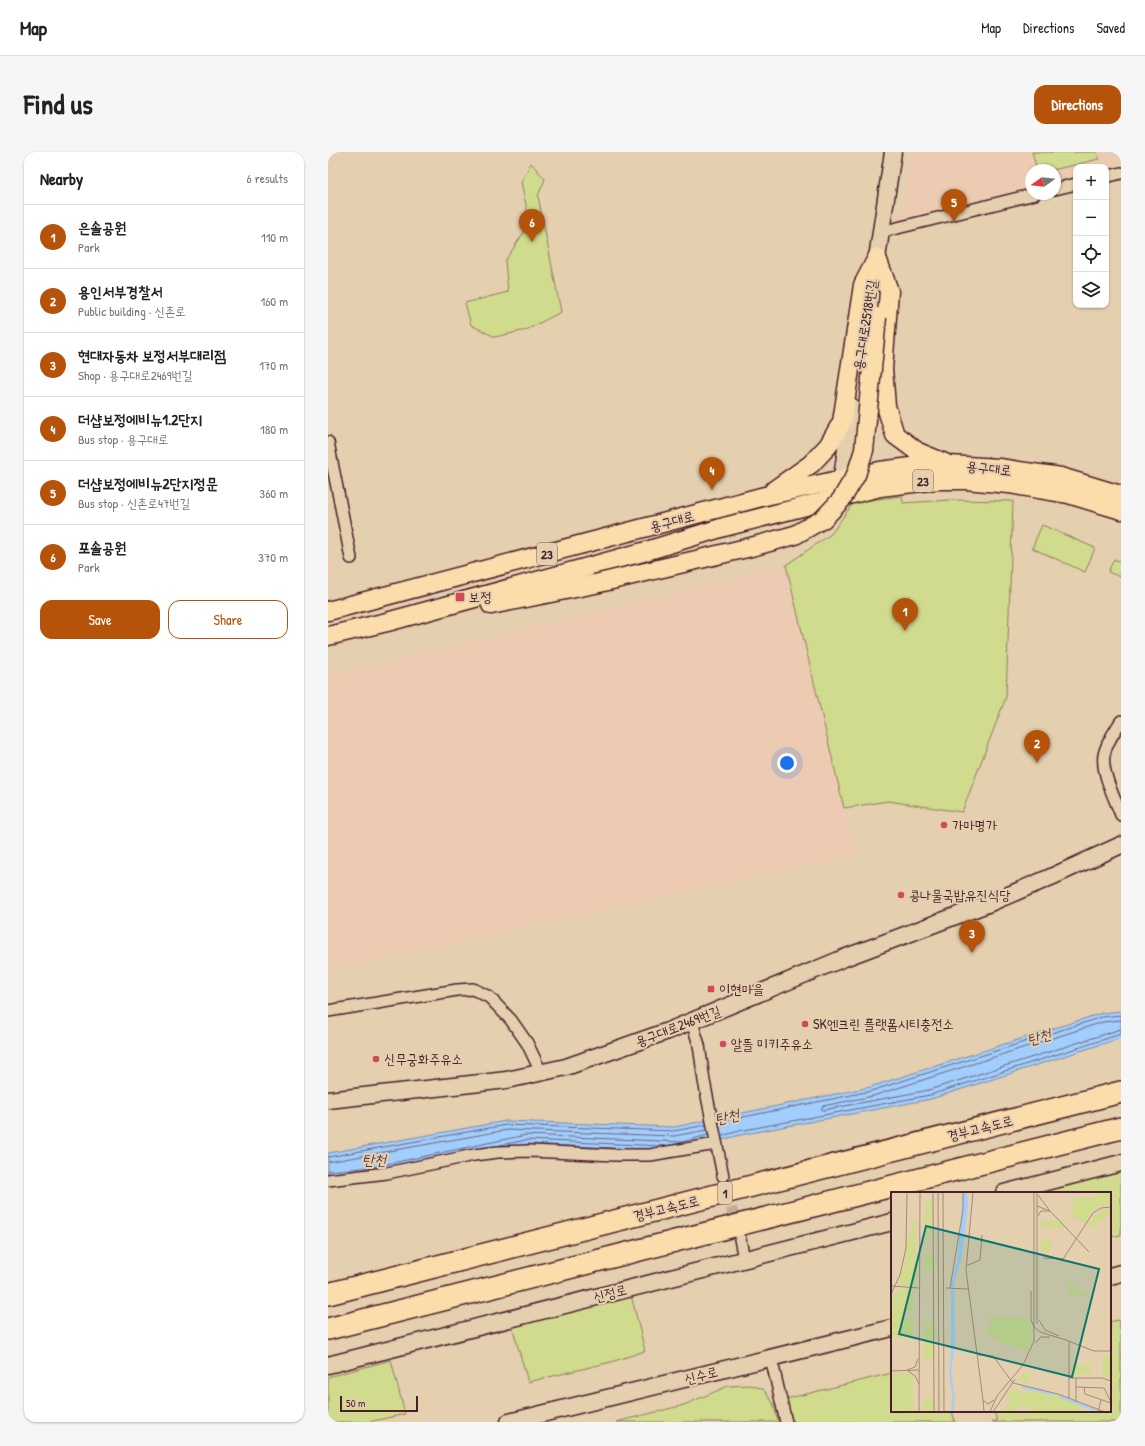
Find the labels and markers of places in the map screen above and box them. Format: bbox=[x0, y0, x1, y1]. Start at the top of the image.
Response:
pin: 5 bbox=[941, 189, 967, 222]
pin: 6 bbox=[519, 209, 545, 242]
pin: 4 bbox=[699, 457, 725, 490]
place label: 보정 bbox=[469, 587, 492, 606]
marker: 보정 bbox=[454, 591, 466, 603]
pin: 1 bbox=[892, 598, 918, 631]
pin: 2 bbox=[1024, 730, 1050, 763]
place label: 가마명가 bbox=[952, 815, 998, 834]
marker: 가마명가 bbox=[939, 820, 949, 830]
place label: 콩나물국밥유진식당 bbox=[909, 885, 1011, 904]
marker: 콩나물국밥유진식당 bbox=[896, 890, 906, 900]
pin: 3 bbox=[959, 920, 985, 953]
place label: 이현마을 bbox=[719, 979, 764, 998]
marker: 이현마을 bbox=[706, 984, 716, 994]
place label: SK엔크린 플랫폼시티충전소 bbox=[813, 1014, 954, 1033]
marker: SK엔크린 플랫폼시티충전소 bbox=[800, 1019, 810, 1029]
place label: 알뜰 미키주유소 bbox=[731, 1034, 813, 1053]
marker: 알뜰 미키주유소 bbox=[718, 1039, 728, 1049]
place label: 신무궁화주유소 bbox=[384, 1049, 463, 1068]
marker: 신무궁화주유소 bbox=[371, 1054, 381, 1064]

